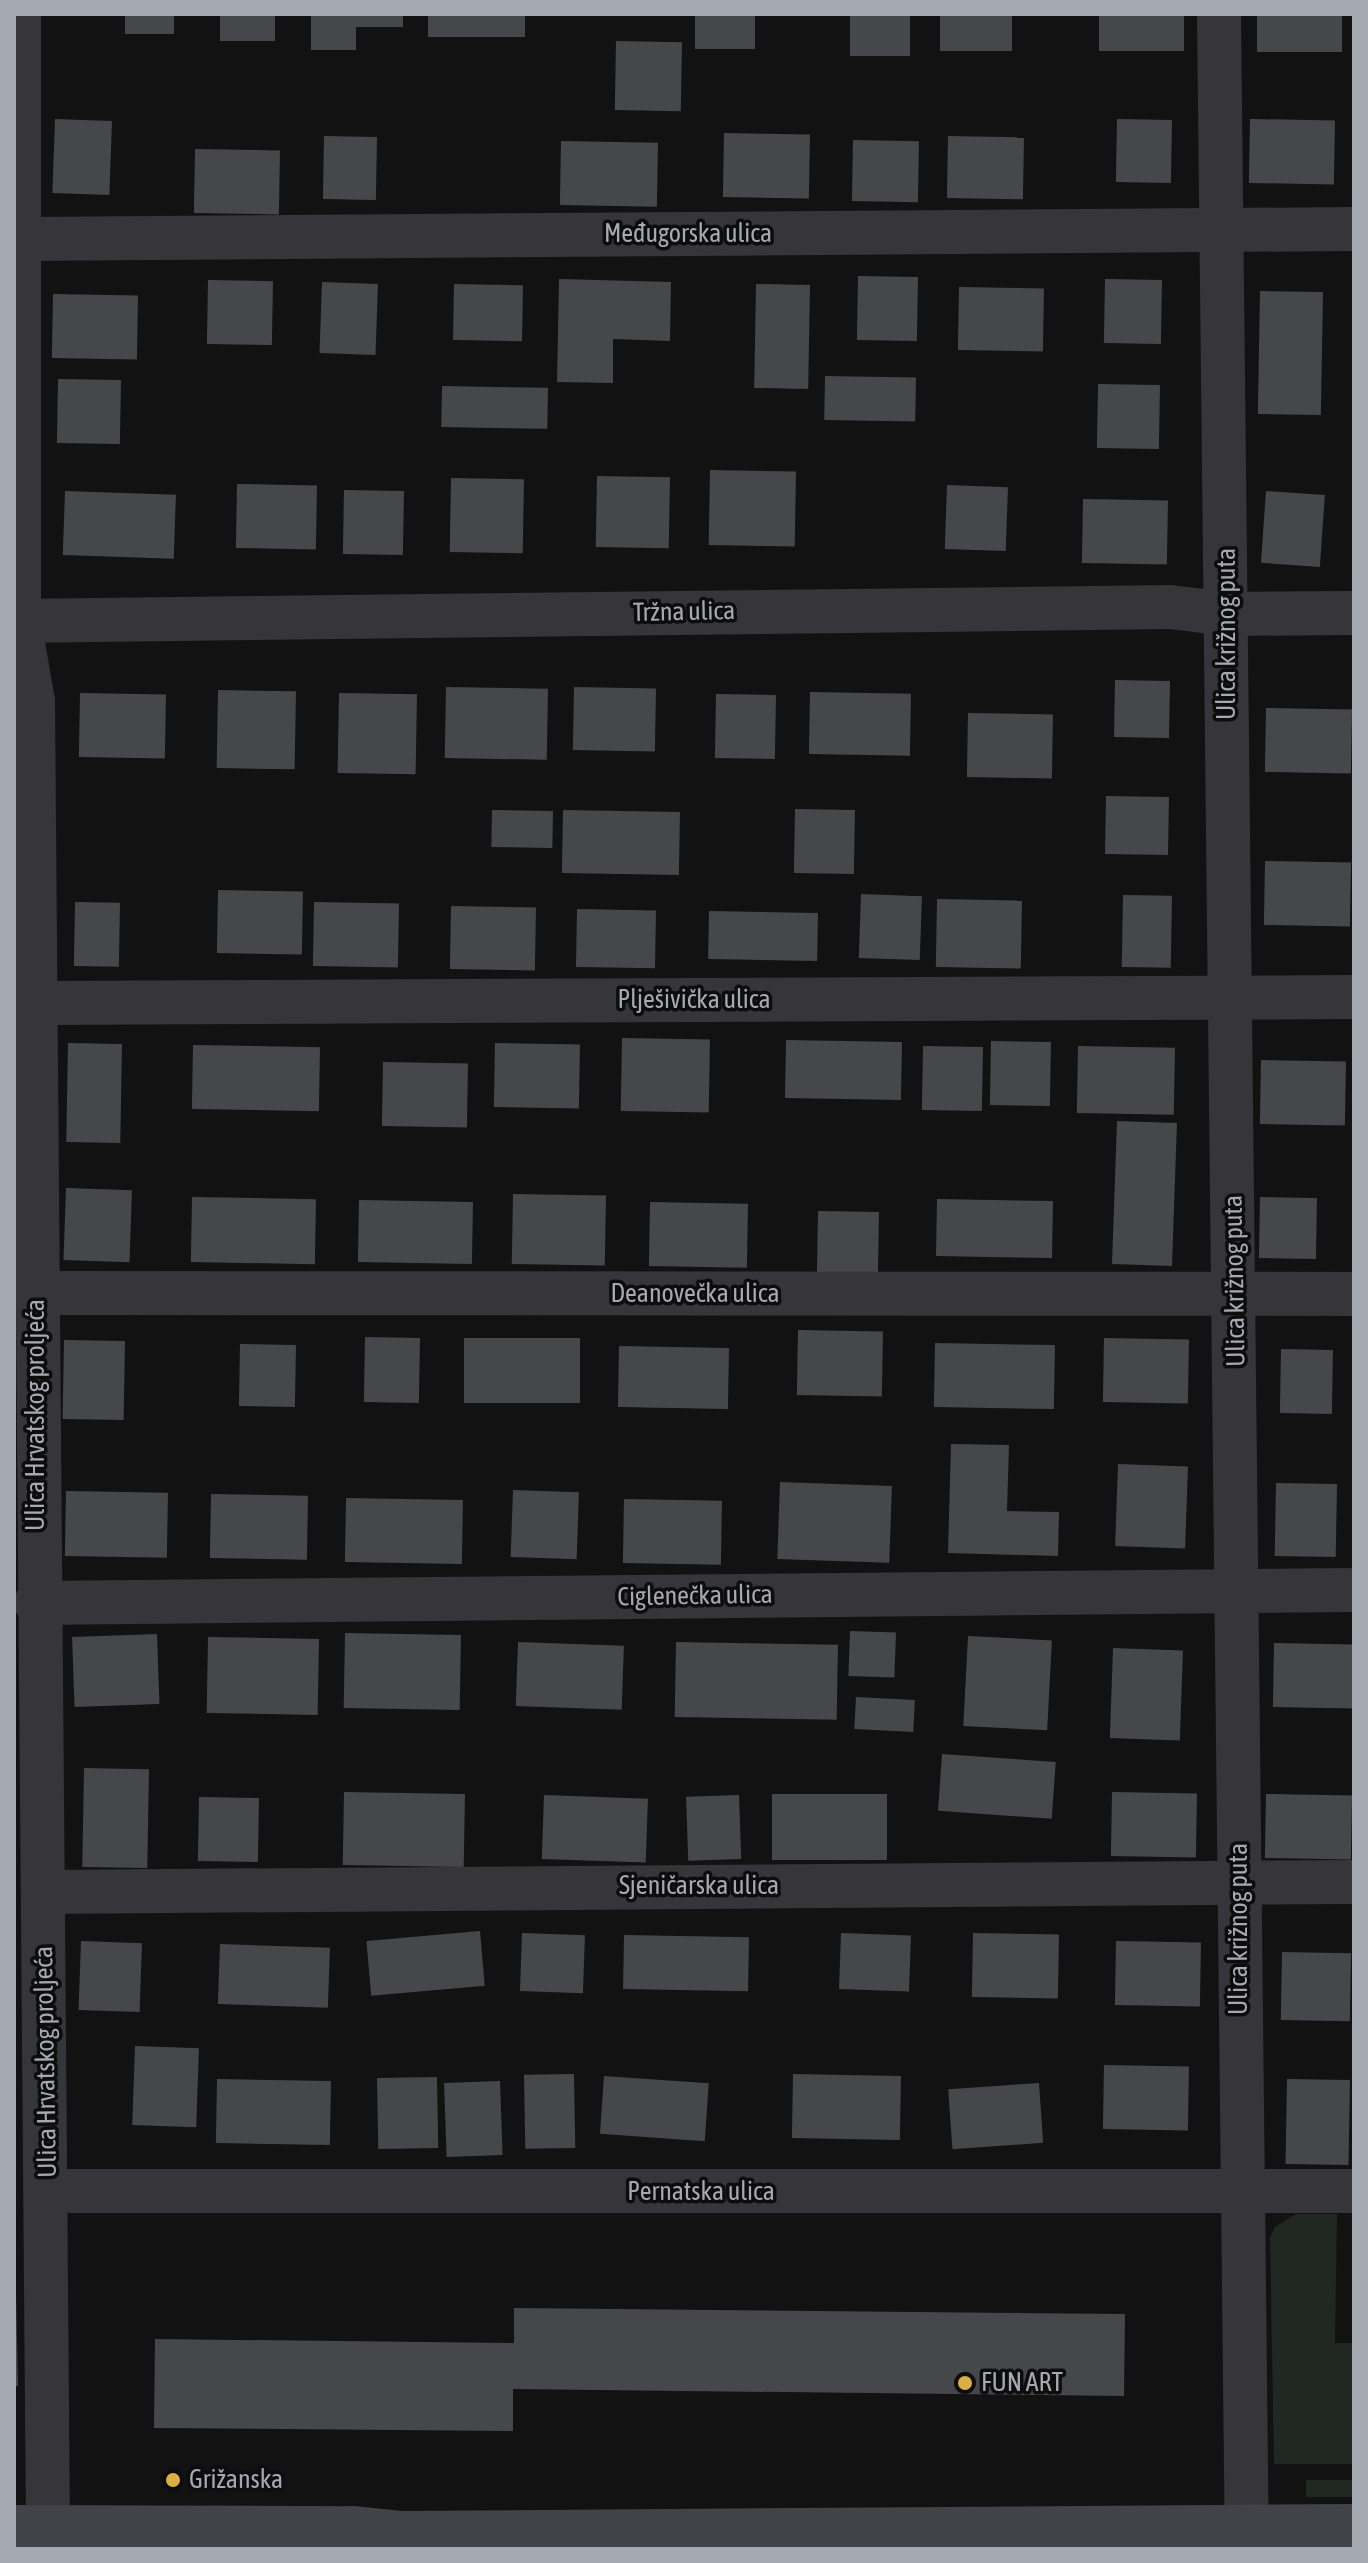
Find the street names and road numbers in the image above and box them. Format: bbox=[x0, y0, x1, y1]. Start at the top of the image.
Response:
street label: Međugorska ulica bbox=[604, 218, 772, 250]
street label: Ulica križnog puta bbox=[1211, 548, 1243, 720]
street label: Tržna ulica bbox=[633, 596, 735, 628]
street label: Plješivička ulica bbox=[617, 984, 771, 1016]
street label: Ulica križnog puta bbox=[1218, 1195, 1252, 1367]
street label: Deanovečka ulica bbox=[611, 1278, 779, 1310]
street label: Ulica Hrvatskog proljeća bbox=[20, 1299, 52, 1531]
street label: Ciglenečka ulica bbox=[617, 1579, 773, 1613]
street label: Ulica križnog puta bbox=[1223, 1843, 1255, 2015]
street label: Sjeničarska ulica bbox=[619, 1870, 779, 1902]
street label: Ulica Hrvatskog proljeća bbox=[28, 1946, 64, 2178]
street label: Pernatska ulica bbox=[627, 2176, 775, 2208]

